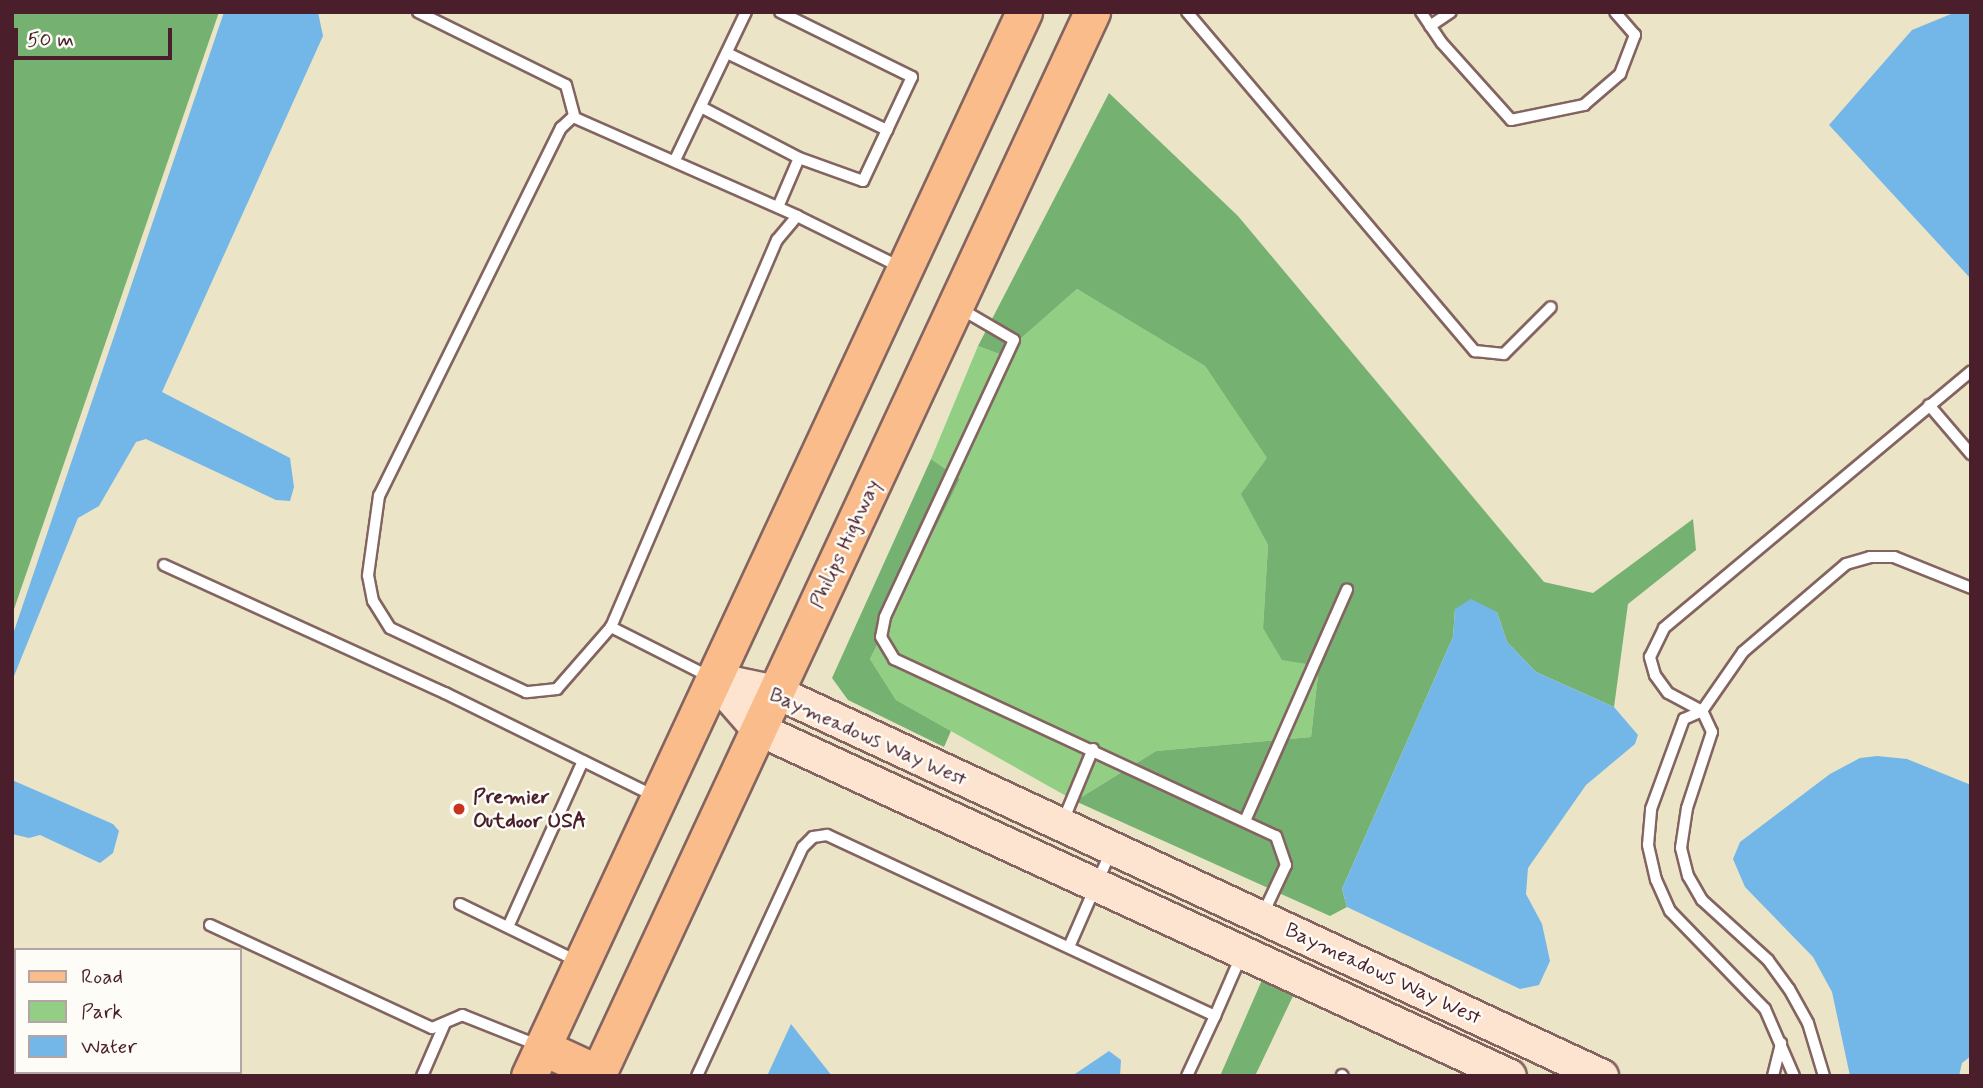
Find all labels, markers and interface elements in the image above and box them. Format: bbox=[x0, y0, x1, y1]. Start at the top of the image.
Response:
scale bar bbox=[18, 14, 175, 58]
text: 50 m bbox=[27, 26, 74, 54]
street label: Philips Highway bbox=[805, 476, 885, 612]
street label: Baymeadows Way West bbox=[765, 682, 971, 792]
place label: Premier Outdoor USA bbox=[473, 784, 586, 834]
marker: Premier Outdoor USA bbox=[451, 801, 467, 817]
street label: Baymeadows Way West bbox=[1280, 917, 1486, 1031]
legend bbox=[14, 948, 242, 1074]
text: Road bbox=[81, 963, 123, 991]
text: Park bbox=[81, 998, 123, 1026]
text: Water bbox=[81, 1033, 137, 1061]

